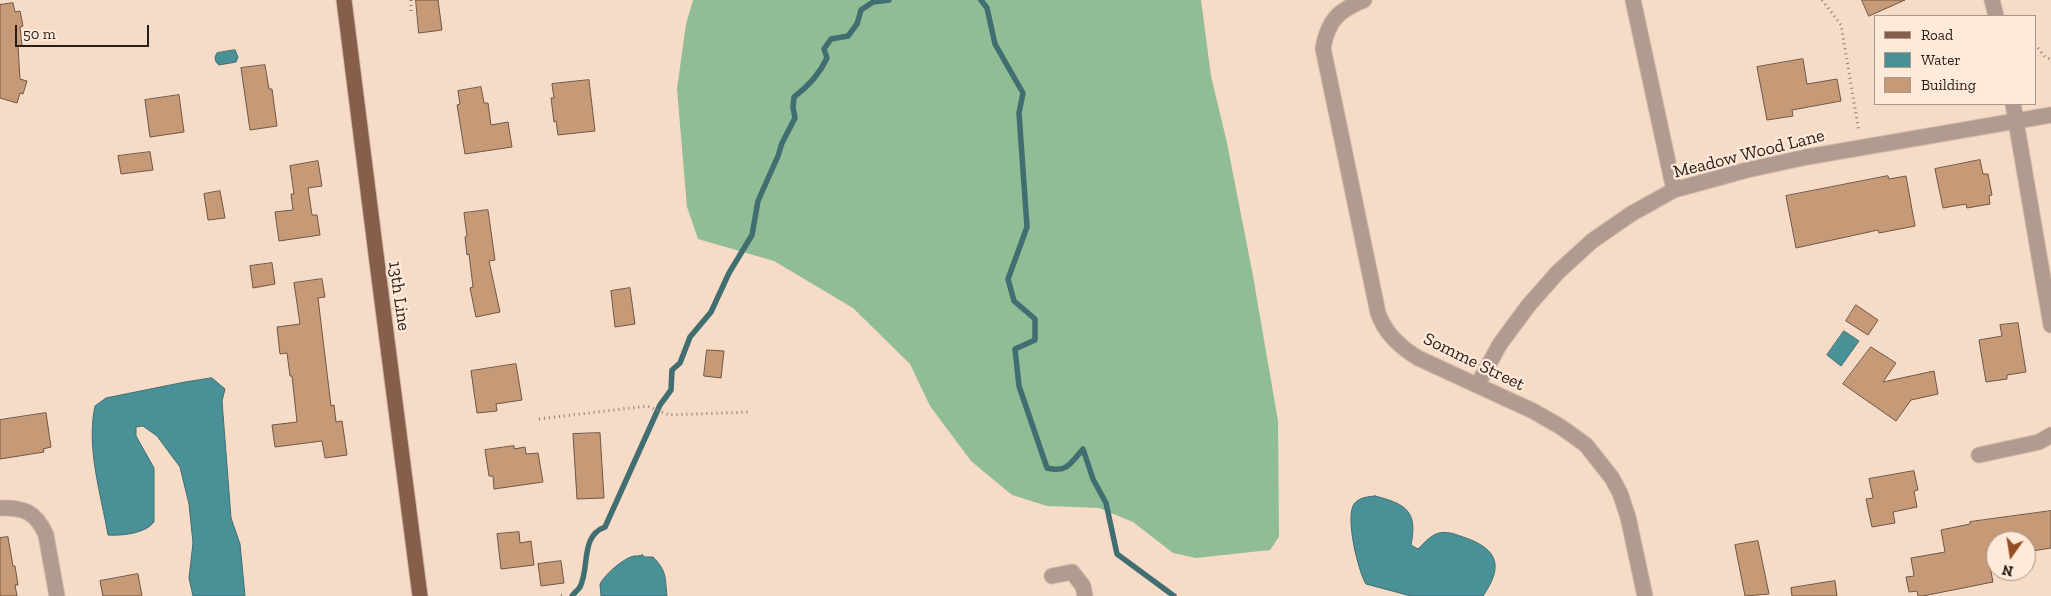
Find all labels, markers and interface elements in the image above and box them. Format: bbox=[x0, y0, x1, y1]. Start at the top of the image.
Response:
scale bar bbox=[18, 15, 151, 47]
legend bbox=[1874, 15, 2036, 105]
text: 50 m bbox=[23, 25, 56, 43]
text: Road bbox=[1921, 26, 1953, 44]
text: Water bbox=[1921, 51, 1961, 69]
text: Building bbox=[1921, 76, 1976, 94]
street label: Meadow Wood Lane bbox=[1671, 125, 1827, 183]
street label: 13th Line bbox=[383, 260, 415, 332]
street label: Somme Street bbox=[1420, 328, 1528, 396]
north arrow bbox=[1986, 531, 2036, 581]
text: N bbox=[2001, 561, 2015, 580]

